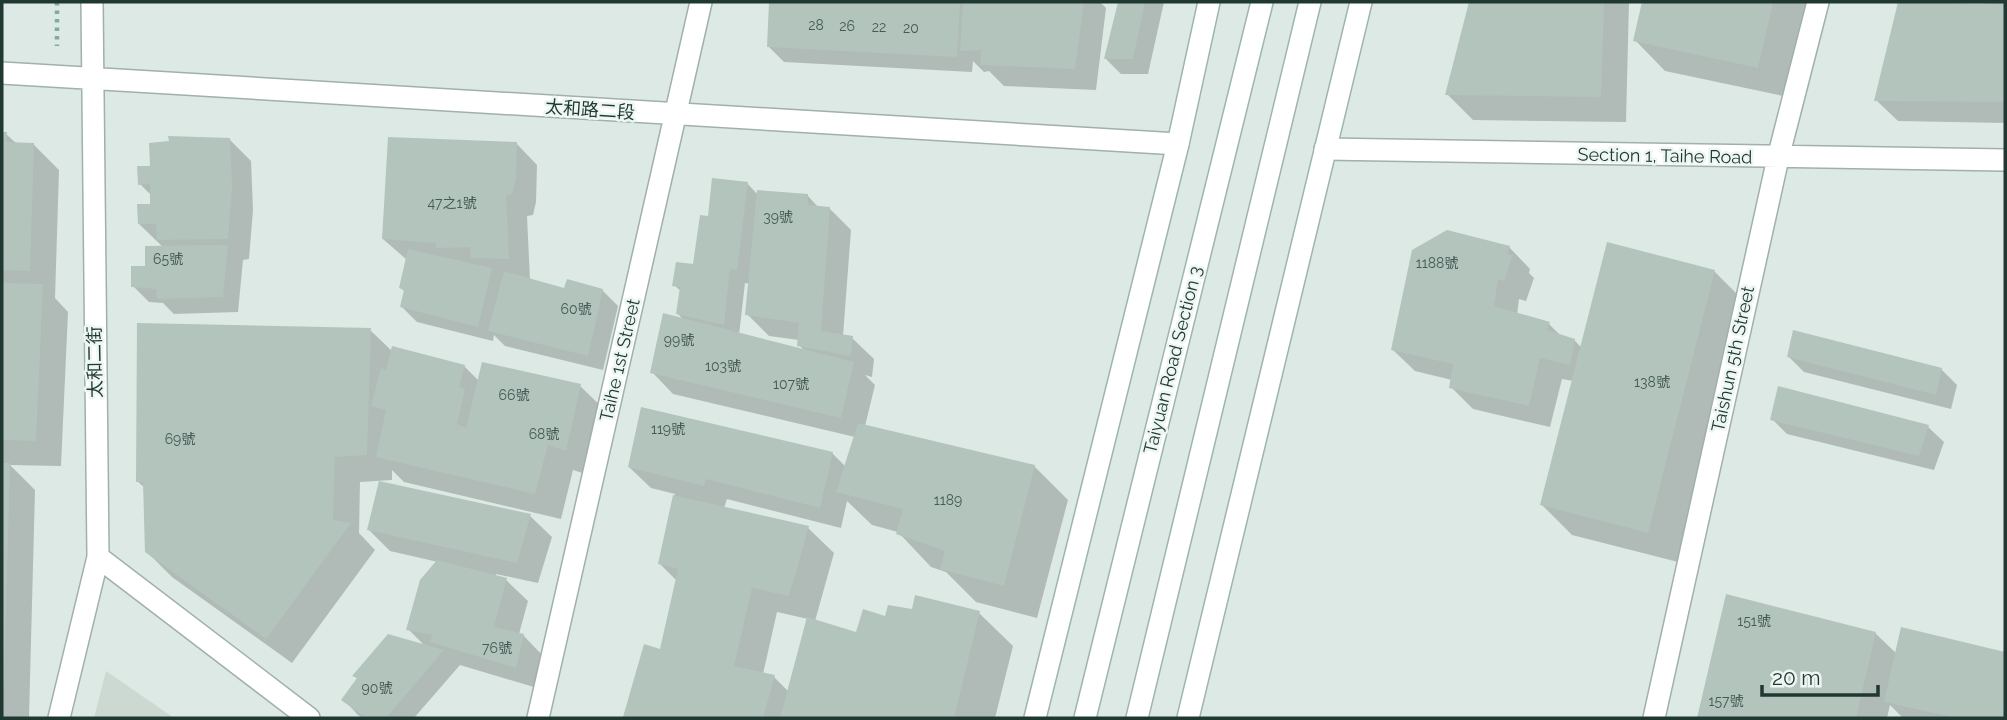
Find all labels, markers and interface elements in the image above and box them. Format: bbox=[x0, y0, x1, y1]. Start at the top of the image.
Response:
house number: 28 bbox=[808, 17, 824, 33]
house number: 26 bbox=[839, 18, 855, 34]
house number: 22 bbox=[872, 19, 886, 35]
house number: 20 bbox=[903, 20, 919, 36]
street label: 太和路二段 bbox=[544, 96, 636, 123]
street label: Section 1, Taihe Road bbox=[1578, 143, 1752, 168]
house number: 47之1號 bbox=[427, 195, 477, 211]
house number: 39號 bbox=[763, 209, 793, 225]
house number: 65號 bbox=[153, 251, 183, 267]
house number: 1188號 bbox=[1416, 255, 1458, 271]
street label: Taiyuan Road Section 3 bbox=[1139, 264, 1206, 456]
street label: Taishun 5th Street bbox=[1707, 284, 1758, 434]
street label: Taihe 1st Street bbox=[595, 296, 644, 423]
house number: 60號 bbox=[560, 301, 592, 317]
street label: 太和二街 bbox=[83, 326, 106, 398]
house number: 99號 bbox=[664, 332, 694, 348]
house number: 103號 bbox=[705, 358, 741, 374]
house number: 138號 bbox=[1634, 374, 1670, 390]
house number: 107號 bbox=[773, 376, 809, 392]
house number: 66號 bbox=[499, 387, 529, 403]
house number: 119號 bbox=[651, 421, 685, 437]
house number: 68號 bbox=[529, 426, 559, 442]
house number: 69號 bbox=[165, 431, 195, 447]
house number: 1189 bbox=[934, 492, 962, 508]
house number: 151號 bbox=[1737, 613, 1771, 629]
house number: 76號 bbox=[482, 640, 512, 656]
scale bar bbox=[1762, 654, 1878, 698]
text: 20 m bbox=[1772, 665, 1820, 690]
house number: 90號 bbox=[362, 680, 392, 696]
house number: 157號 bbox=[1708, 693, 1744, 709]

